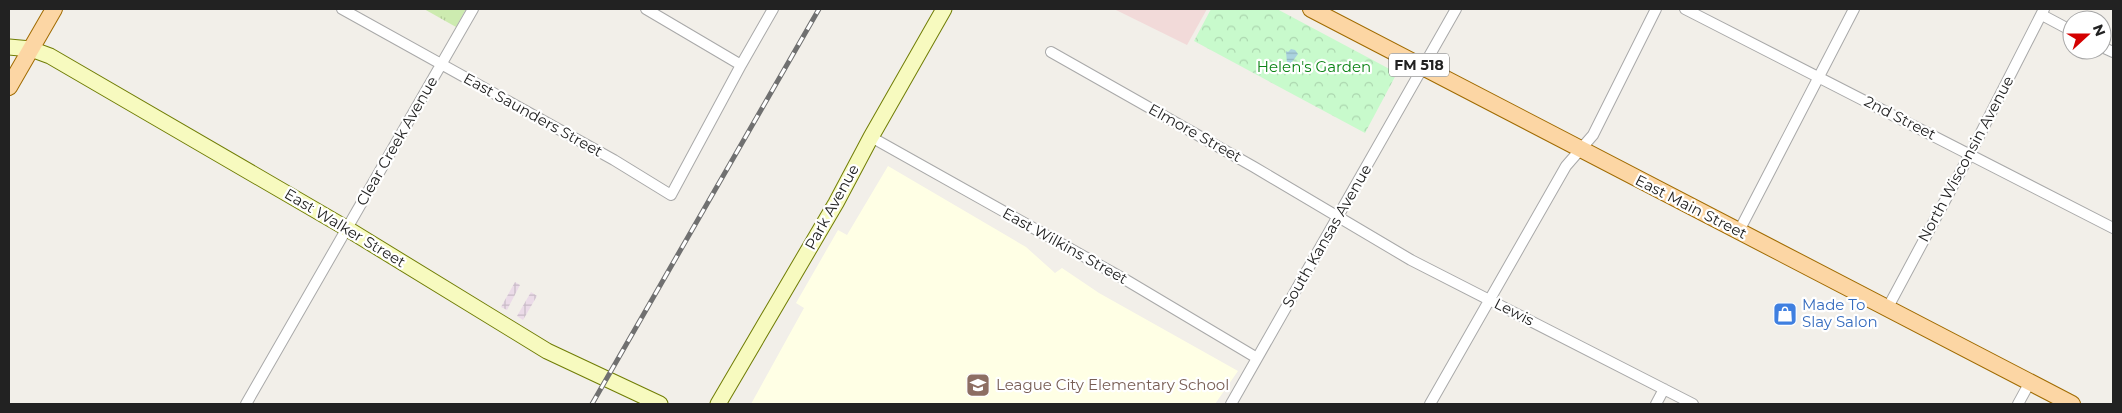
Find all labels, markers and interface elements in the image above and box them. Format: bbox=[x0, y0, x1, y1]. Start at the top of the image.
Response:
north arrow bbox=[2062, 10, 2112, 60]
text: N bbox=[2089, 22, 2110, 39]
road number: FM 518 bbox=[1389, 54, 1449, 76]
park label: Helen's Garden bbox=[1257, 57, 1371, 76]
street label: East Saunders Street bbox=[460, 68, 606, 161]
street label: North Wisconsin Avenue bbox=[1914, 72, 2018, 245]
street label: Clear Creek Avenue bbox=[352, 73, 441, 209]
street label: 2nd Street bbox=[1861, 91, 1939, 144]
street label: Elmore Street bbox=[1145, 99, 1245, 166]
street label: Park Avenue bbox=[800, 161, 863, 253]
street label: South Kansas Avenue bbox=[1278, 161, 1375, 311]
street label: East Main Street bbox=[1632, 170, 1750, 243]
street label: East Walker Street bbox=[281, 184, 409, 271]
street label: East Wilkins Street bbox=[999, 203, 1131, 288]
street label: Lewis bbox=[1491, 294, 1537, 330]
place label: Made To Slay Salon bbox=[1802, 295, 1878, 331]
shop icon: Made To Slay Salon bbox=[1772, 301, 1798, 327]
school or university icon: League City Elementary School bbox=[965, 372, 991, 398]
place label: League City Elementary School bbox=[996, 375, 1229, 394]

